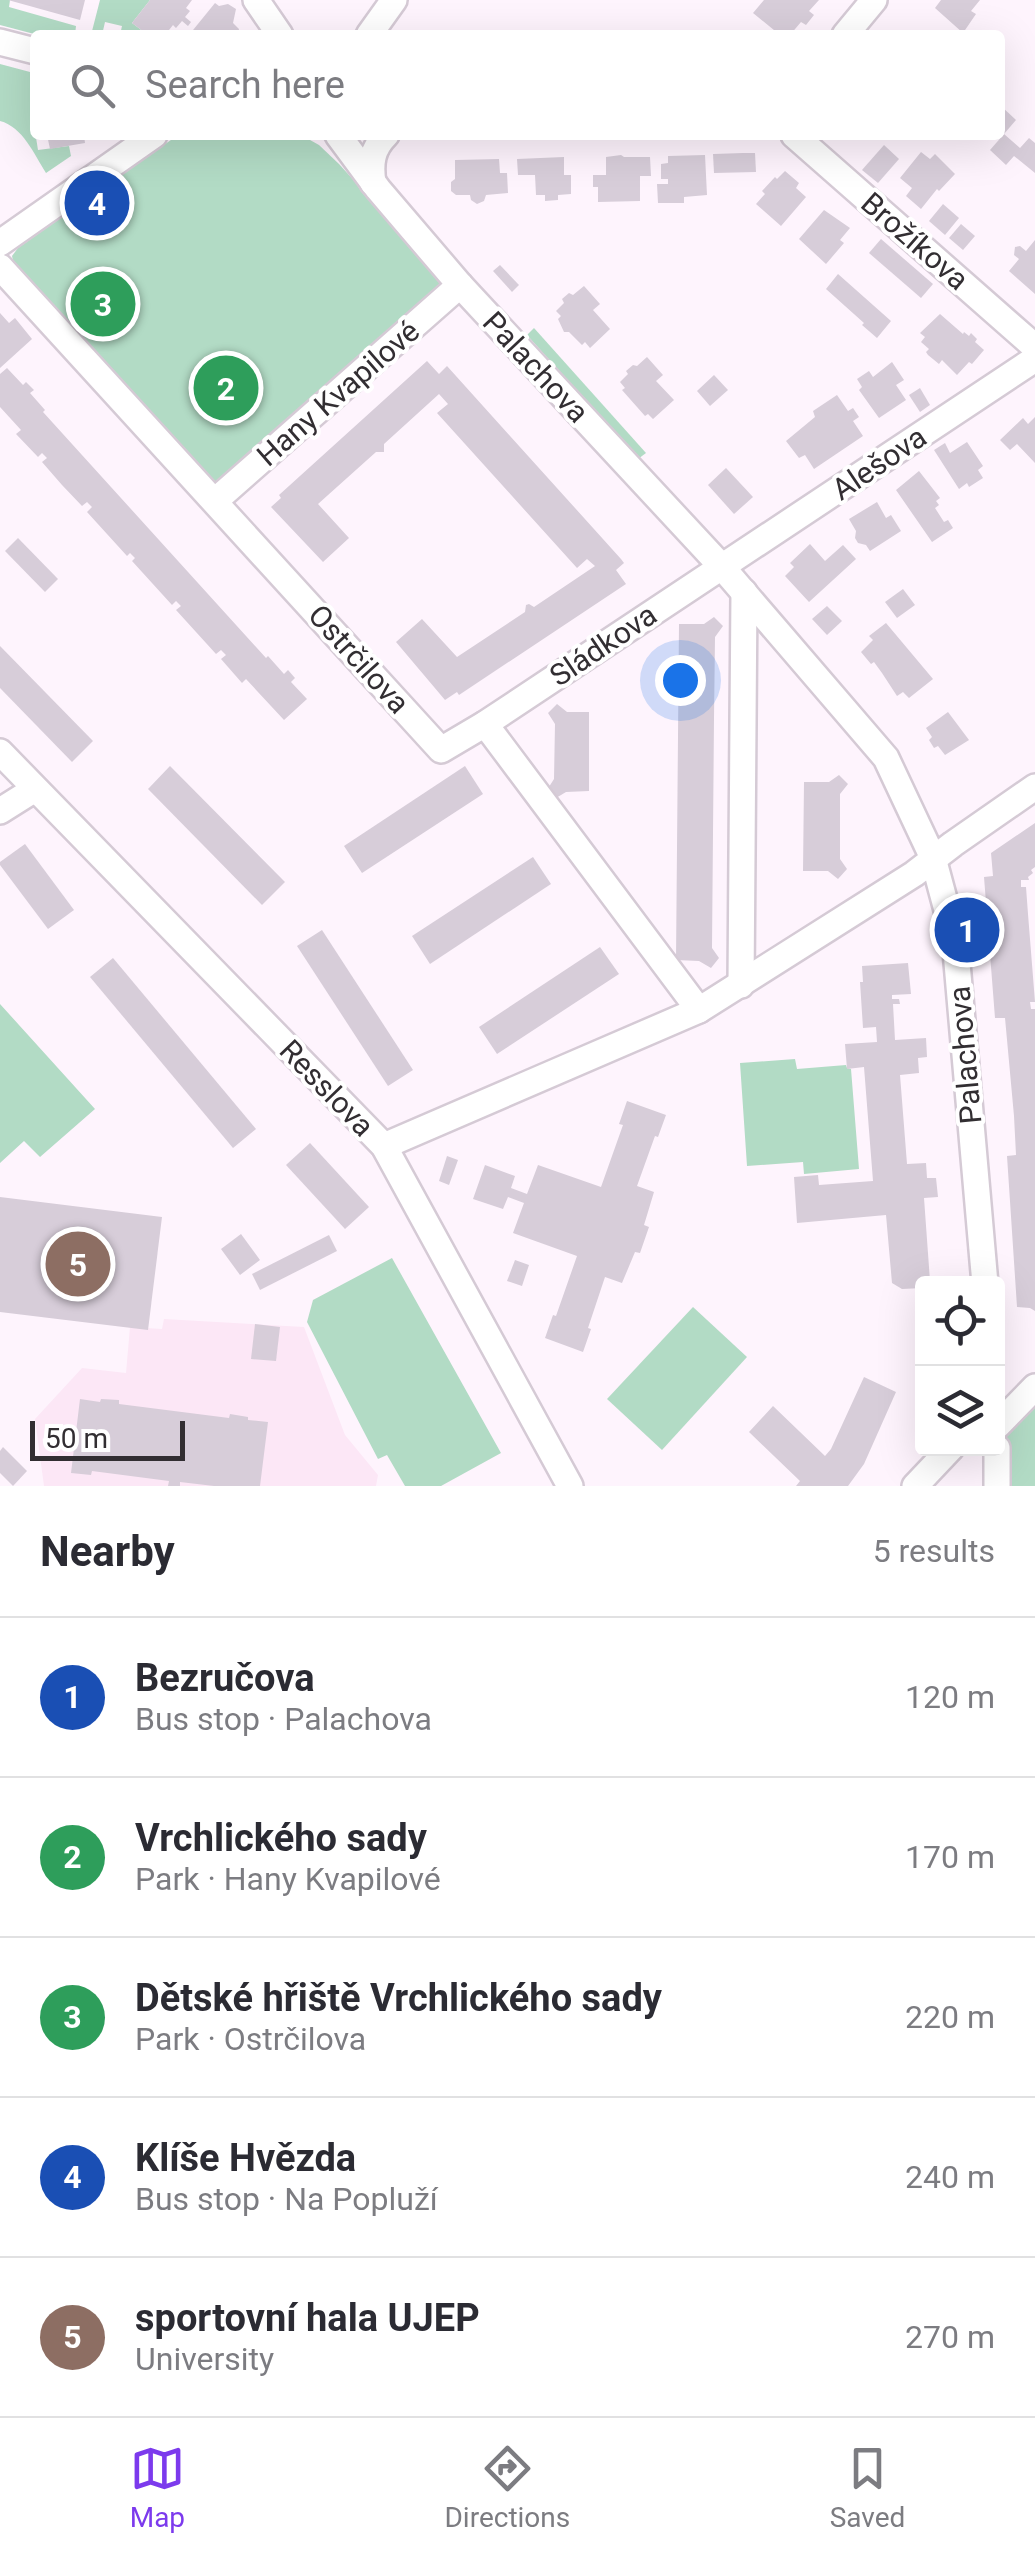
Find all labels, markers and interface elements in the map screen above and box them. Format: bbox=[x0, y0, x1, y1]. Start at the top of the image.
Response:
search box bbox=[30, 30, 1005, 140]
icon: search bbox=[65, 58, 120, 113]
text: Search here bbox=[145, 63, 345, 107]
pin: 4 bbox=[64, 166, 130, 240]
street label: Brožíkova bbox=[854, 185, 976, 297]
pin: 3 bbox=[70, 266, 136, 342]
street label: Palachova bbox=[476, 304, 596, 430]
street label: Hany Kvapilové bbox=[250, 313, 426, 473]
pin: 2 bbox=[194, 350, 258, 426]
street label: Alešova bbox=[825, 419, 933, 507]
street label: Sládkova bbox=[543, 597, 663, 693]
street label: Ostrčilova bbox=[301, 598, 417, 720]
your location bbox=[655, 655, 706, 706]
pin: 1 bbox=[934, 892, 1000, 968]
street label: Palachova bbox=[942, 985, 988, 1125]
street label: Resslova bbox=[273, 1033, 381, 1143]
pin: 5 bbox=[46, 1226, 110, 1302]
map controls bbox=[915, 1276, 1005, 1456]
button: locate bbox=[915, 1276, 1005, 1366]
button: layers bbox=[915, 1366, 1005, 1456]
scale bar bbox=[30, 1416, 185, 1460]
text: 50 m bbox=[45, 1422, 108, 1455]
text: Nearby bbox=[40, 1527, 175, 1576]
text: 5 results bbox=[873, 1532, 995, 1570]
text: Bezručova bbox=[135, 1656, 315, 1700]
text: 1 bbox=[63, 1678, 82, 1716]
text: 120 m bbox=[905, 1678, 995, 1716]
text: Bus stop · Palachova bbox=[135, 1700, 432, 1738]
text: Vrchlického sady bbox=[135, 1816, 427, 1860]
text: 2 bbox=[63, 1838, 82, 1876]
text: 170 m bbox=[905, 1838, 995, 1876]
text: Park · Hany Kvapilové bbox=[135, 1860, 441, 1898]
text: Dětské hřiště Vrchlického sady bbox=[135, 1976, 662, 2020]
text: 3 bbox=[63, 1998, 82, 2036]
text: 220 m bbox=[905, 1998, 995, 2036]
text: Park · Ostrčilova bbox=[135, 2020, 366, 2058]
text: Klíše Hvězda bbox=[135, 2136, 356, 2180]
text: 4 bbox=[63, 2158, 82, 2196]
text: 240 m bbox=[905, 2158, 995, 2196]
text: Bus stop · Na Popluží bbox=[135, 2180, 438, 2218]
text: sportovní hala UJEP bbox=[135, 2296, 480, 2340]
text: 5 bbox=[63, 2318, 82, 2356]
text: 270 m bbox=[905, 2318, 995, 2356]
text: University bbox=[135, 2340, 274, 2378]
tab: Map bbox=[130, 2441, 185, 2534]
tab: Directions bbox=[444, 2441, 570, 2534]
tab: Saved bbox=[830, 2441, 905, 2534]

